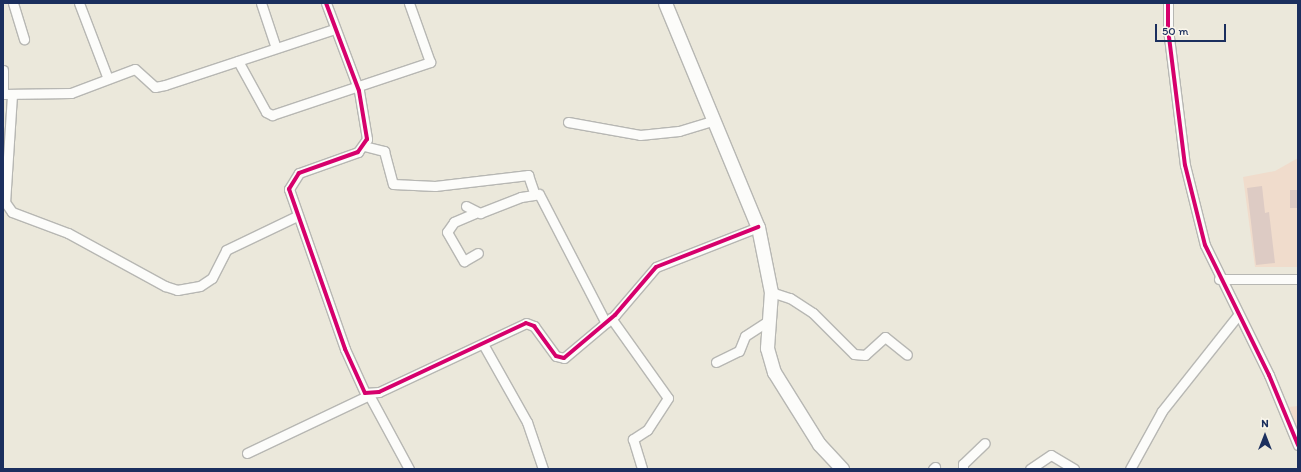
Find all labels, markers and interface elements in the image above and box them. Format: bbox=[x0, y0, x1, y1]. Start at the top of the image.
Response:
scale bar bbox=[1157, 16, 1228, 42]
text: 50 m bbox=[1162, 24, 1188, 38]
north arrow bbox=[1245, 416, 1285, 456]
text: N bbox=[1261, 417, 1269, 430]

